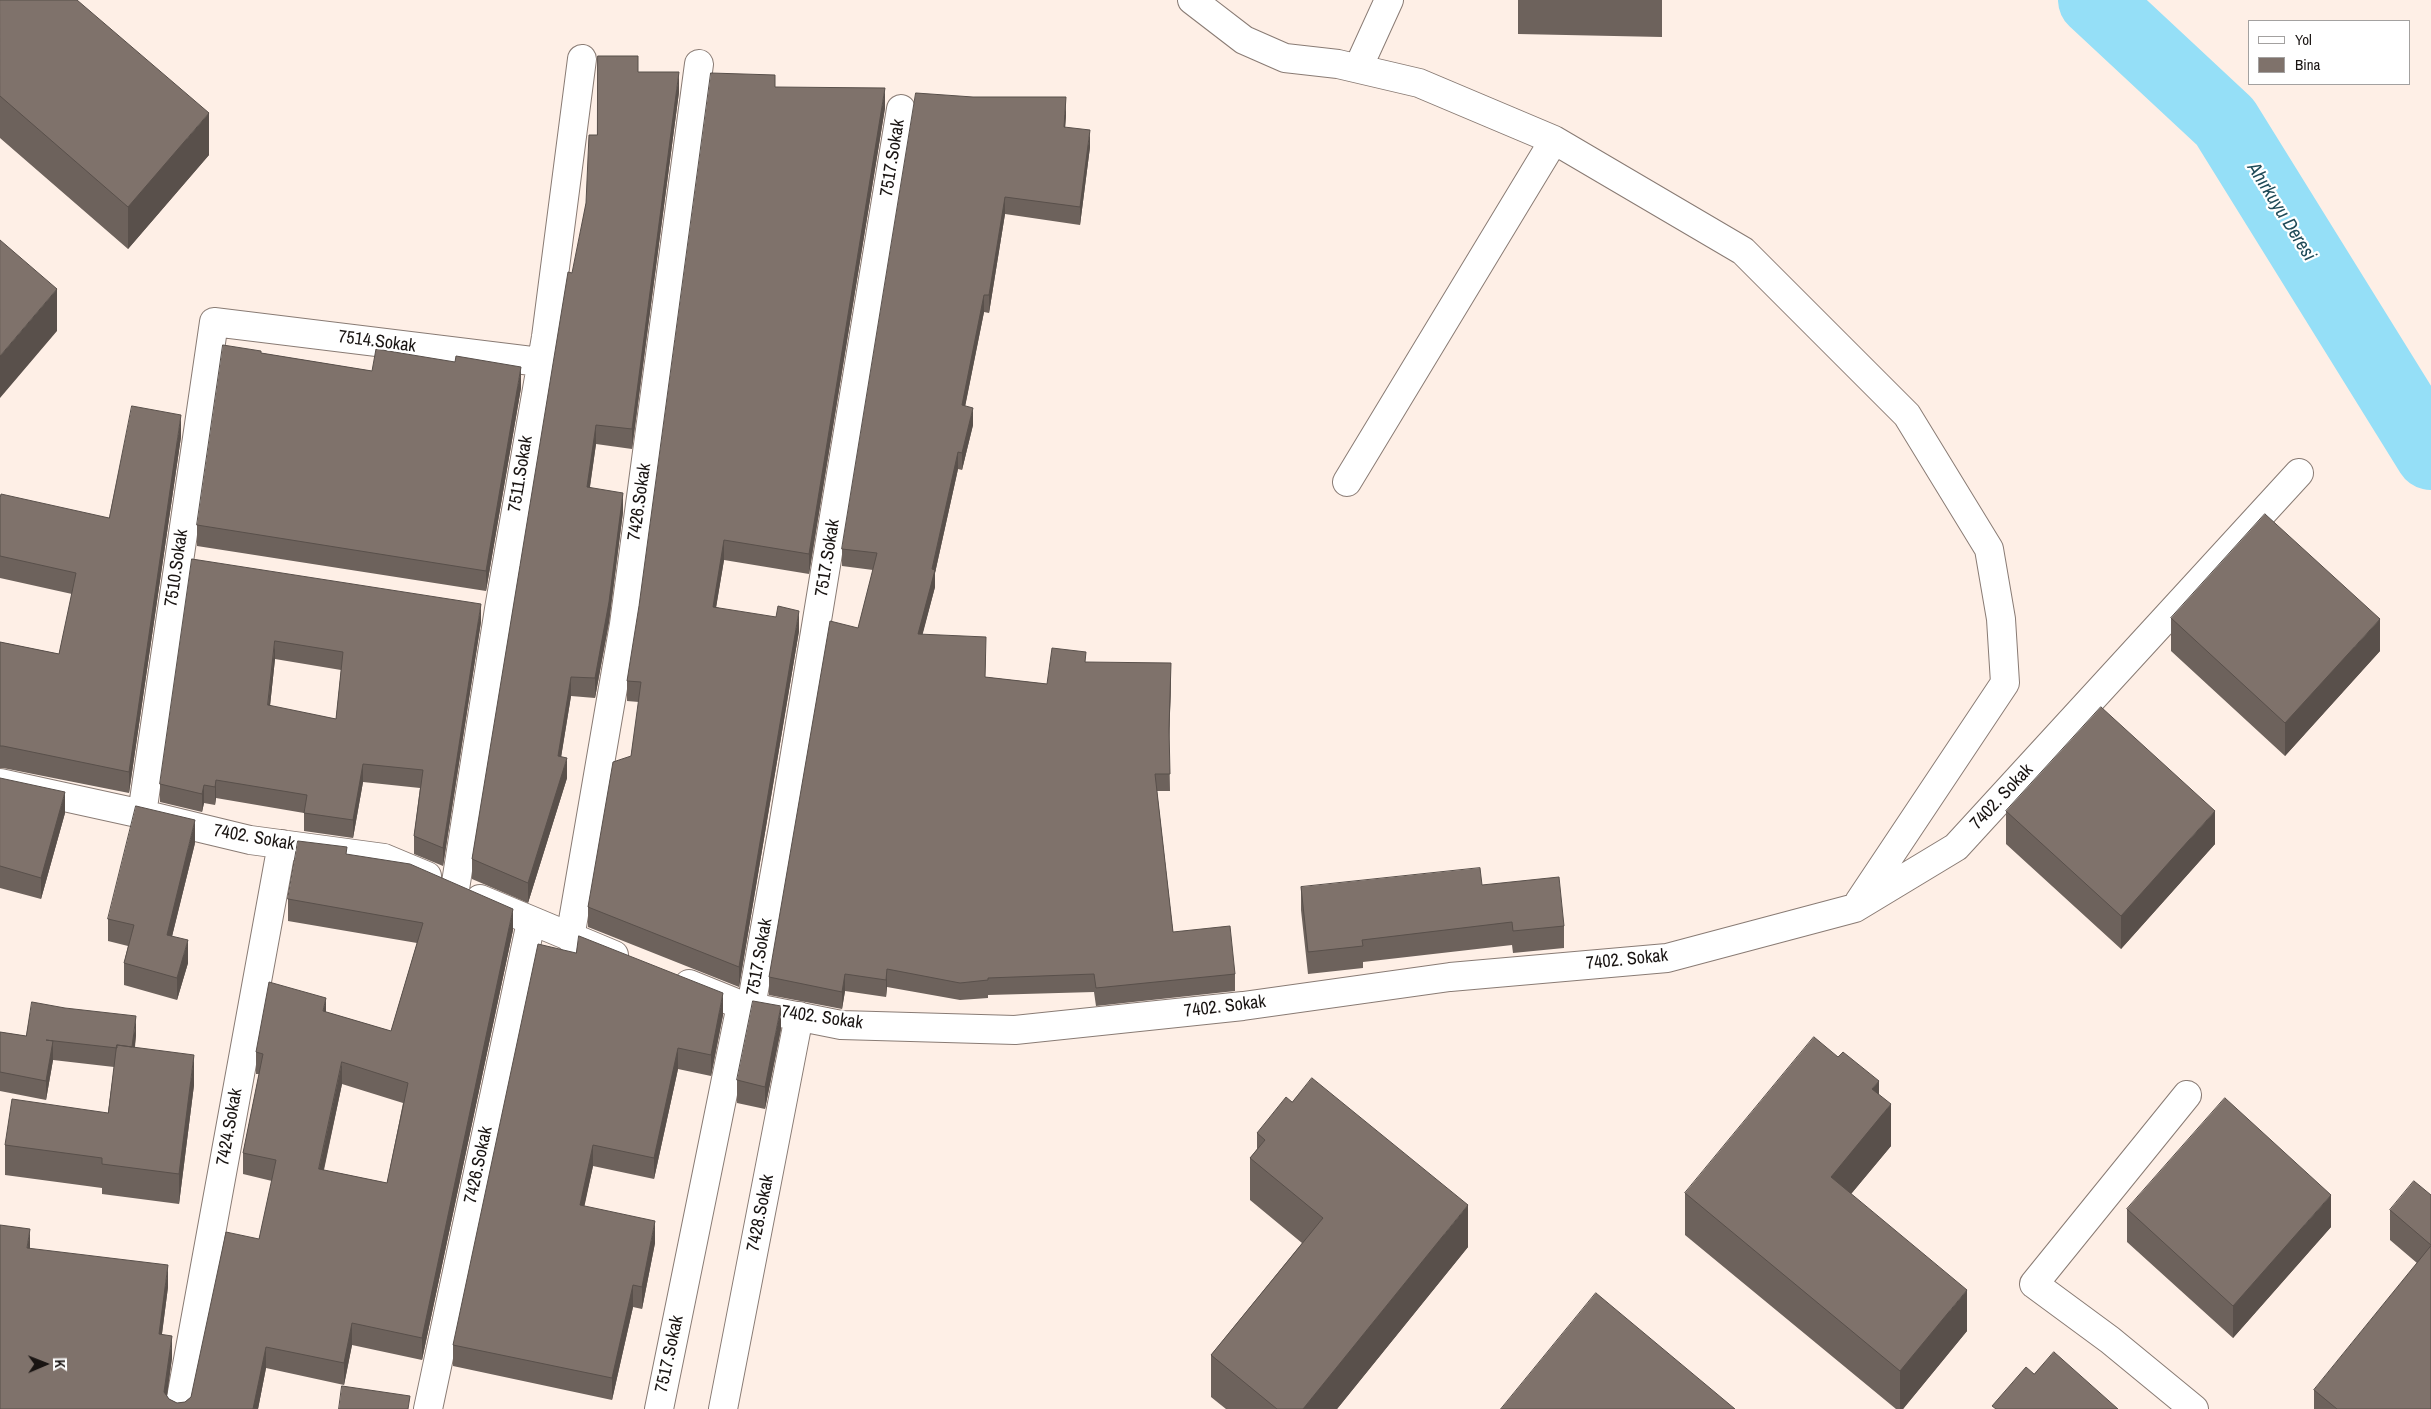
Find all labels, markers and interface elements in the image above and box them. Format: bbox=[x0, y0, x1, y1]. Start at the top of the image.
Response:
legend bbox=[2248, 20, 2411, 85]
text: Yol bbox=[2295, 29, 2312, 50]
text: Bina bbox=[2295, 54, 2320, 75]
street label: 7517.Sokak bbox=[876, 118, 910, 198]
water label: Ahırkuyu Deresi bbox=[2242, 159, 2320, 265]
street label: 7514.Sokak bbox=[337, 327, 417, 357]
street label: 7511.Sokak bbox=[504, 434, 538, 514]
street label: 7426.Sokak bbox=[624, 462, 656, 542]
street label: 7517.Sokak bbox=[811, 518, 845, 598]
street label: 7510.Sokak bbox=[161, 528, 193, 608]
street label: 7402. Sokak bbox=[1966, 760, 2038, 834]
street label: 7402. Sokak bbox=[212, 820, 296, 856]
street label: 7517.Sokak bbox=[743, 917, 777, 997]
street label: 7402. Sokak bbox=[1585, 945, 1669, 975]
street label: 7402. Sokak bbox=[1183, 991, 1267, 1023]
street label: 7402. Sokak bbox=[780, 1002, 864, 1034]
street label: 7424.Sokak bbox=[213, 1087, 247, 1167]
street label: 7426.Sokak bbox=[460, 1125, 498, 1205]
street label: 7428.Sokak bbox=[743, 1173, 779, 1253]
street label: 7517.Sokak bbox=[651, 1314, 689, 1394]
north arrow bbox=[20, 1339, 70, 1389]
text: K bbox=[51, 1359, 69, 1368]

